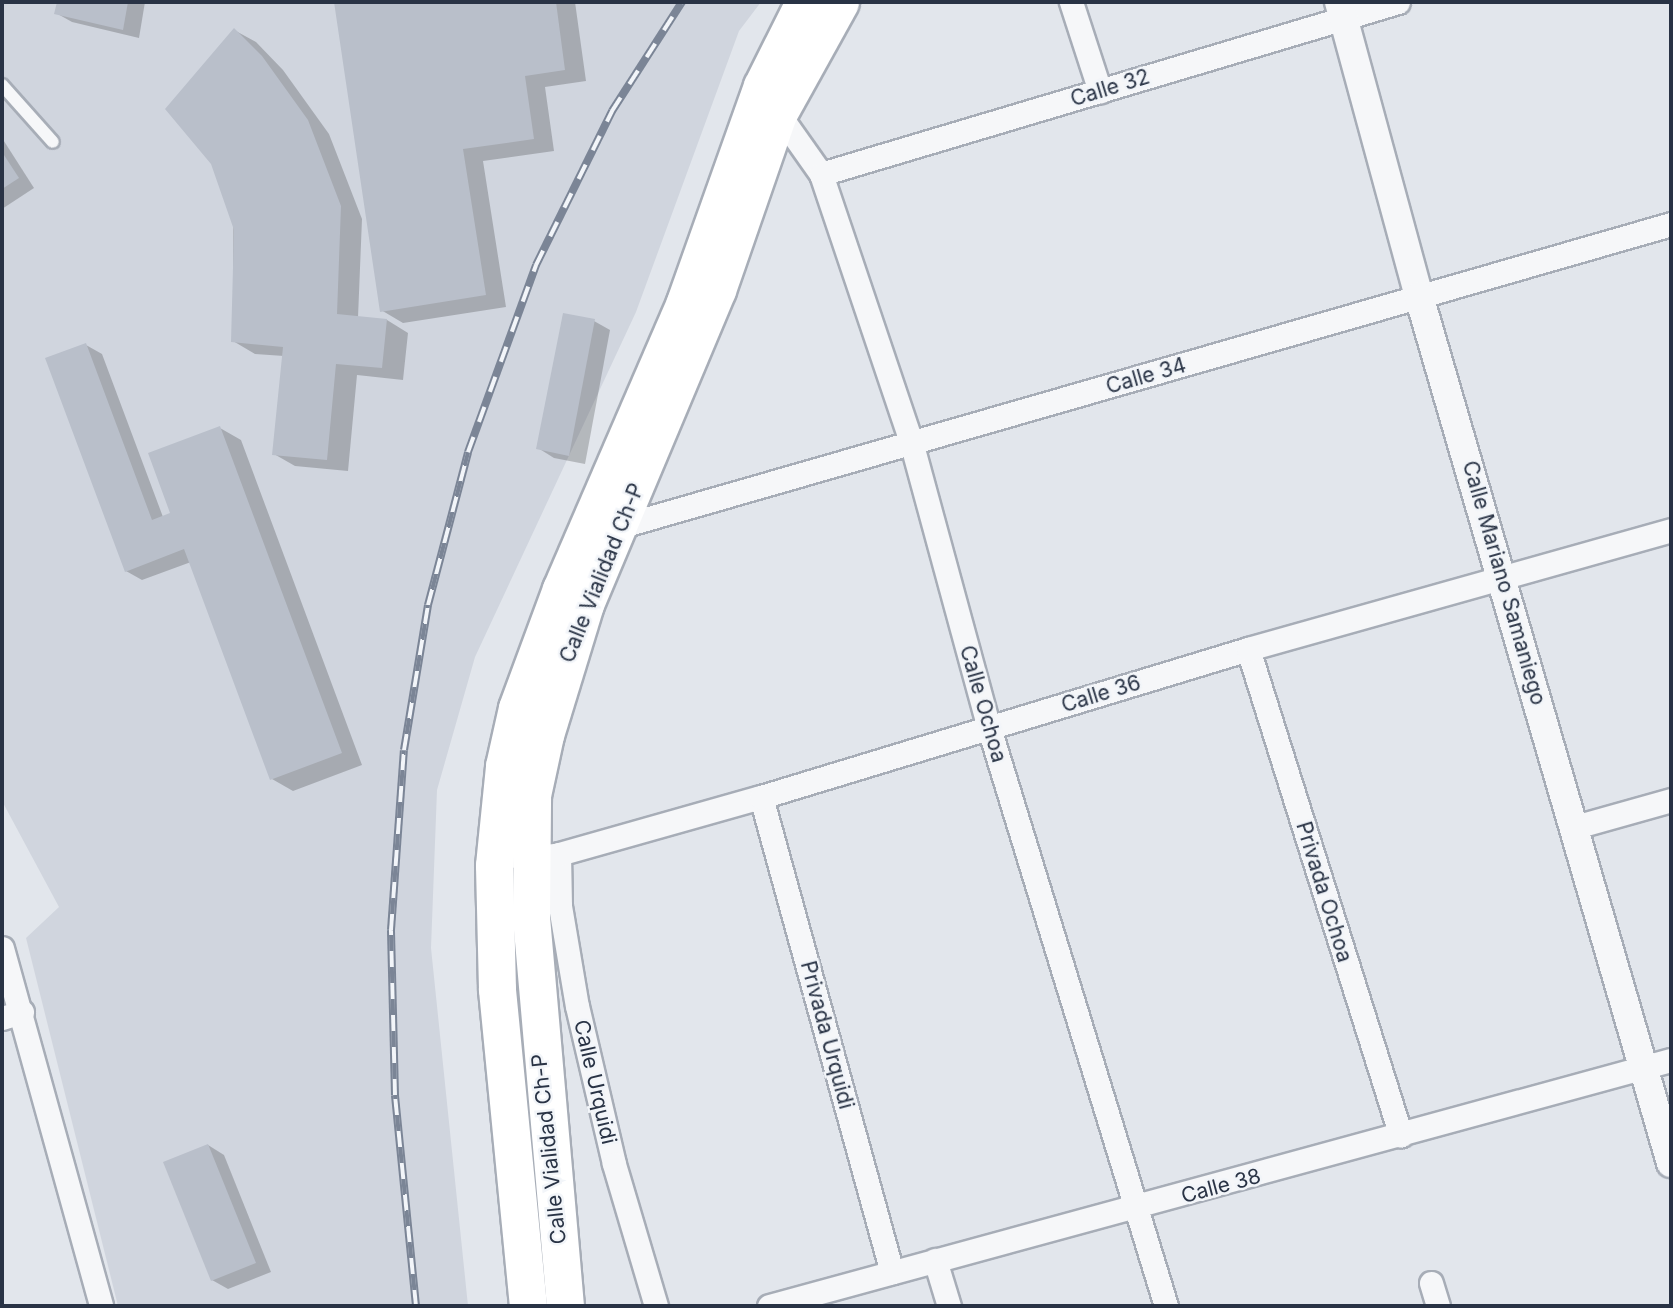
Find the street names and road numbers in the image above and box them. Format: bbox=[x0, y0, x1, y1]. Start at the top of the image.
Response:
street label: Calle 32 bbox=[1067, 64, 1153, 112]
street label: Calle 34 bbox=[1103, 353, 1189, 399]
street label: Calle Mariano Samaniego bbox=[1457, 458, 1551, 708]
street label: Calle Vialidad Ch-P bbox=[554, 480, 650, 666]
street label: Calle Ochoa bbox=[954, 643, 1012, 765]
street label: Calle 36 bbox=[1058, 670, 1144, 718]
street label: Privada Ochoa bbox=[1291, 819, 1357, 965]
street label: Privada Urquidi bbox=[795, 958, 859, 1112]
street label: Calle Urquidi bbox=[568, 1017, 622, 1147]
street label: Calle Vialidad Ch-P bbox=[526, 1053, 572, 1245]
street label: Calle 38 bbox=[1178, 1163, 1264, 1209]

